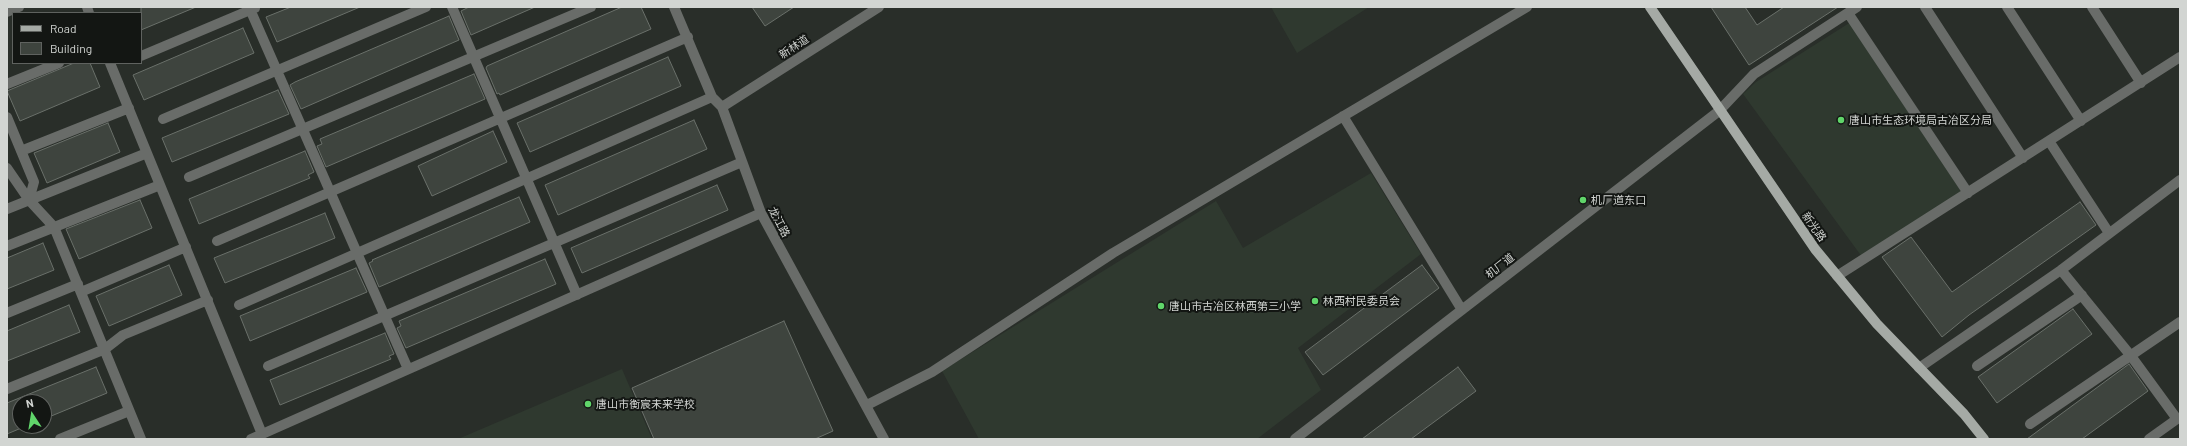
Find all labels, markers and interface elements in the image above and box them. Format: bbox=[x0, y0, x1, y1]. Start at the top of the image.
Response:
legend bbox=[12, 12, 142, 64]
text: Road bbox=[50, 21, 77, 35]
street label: 新林道 bbox=[777, 32, 811, 62]
text: Building bbox=[50, 41, 92, 55]
place label: 唐山市生态环境局古冶区分局 bbox=[1849, 113, 1992, 127]
marker: 唐山市生态环境局古冶区分局 bbox=[1836, 115, 1846, 125]
place label: 机厂道东口 bbox=[1591, 193, 1646, 207]
marker: 机厂道东口 bbox=[1578, 195, 1588, 205]
street label: 龙江路 bbox=[765, 204, 793, 240]
street label: 新光路 bbox=[1799, 210, 1829, 244]
street label: 机厂道 bbox=[1483, 251, 1517, 281]
place label: 林西村民委员会 bbox=[1323, 294, 1400, 308]
marker: 林西村民委员会 bbox=[1310, 296, 1320, 306]
place label: 唐山市古冶区林西第三小学 bbox=[1169, 299, 1301, 313]
marker: 唐山市古冶区林西第三小学 bbox=[1156, 301, 1166, 311]
north arrow bbox=[12, 394, 52, 434]
text: N bbox=[25, 396, 35, 410]
place label: 唐山市衡宸未来学校 bbox=[596, 397, 695, 411]
marker: 唐山市衡宸未来学校 bbox=[583, 399, 593, 409]

